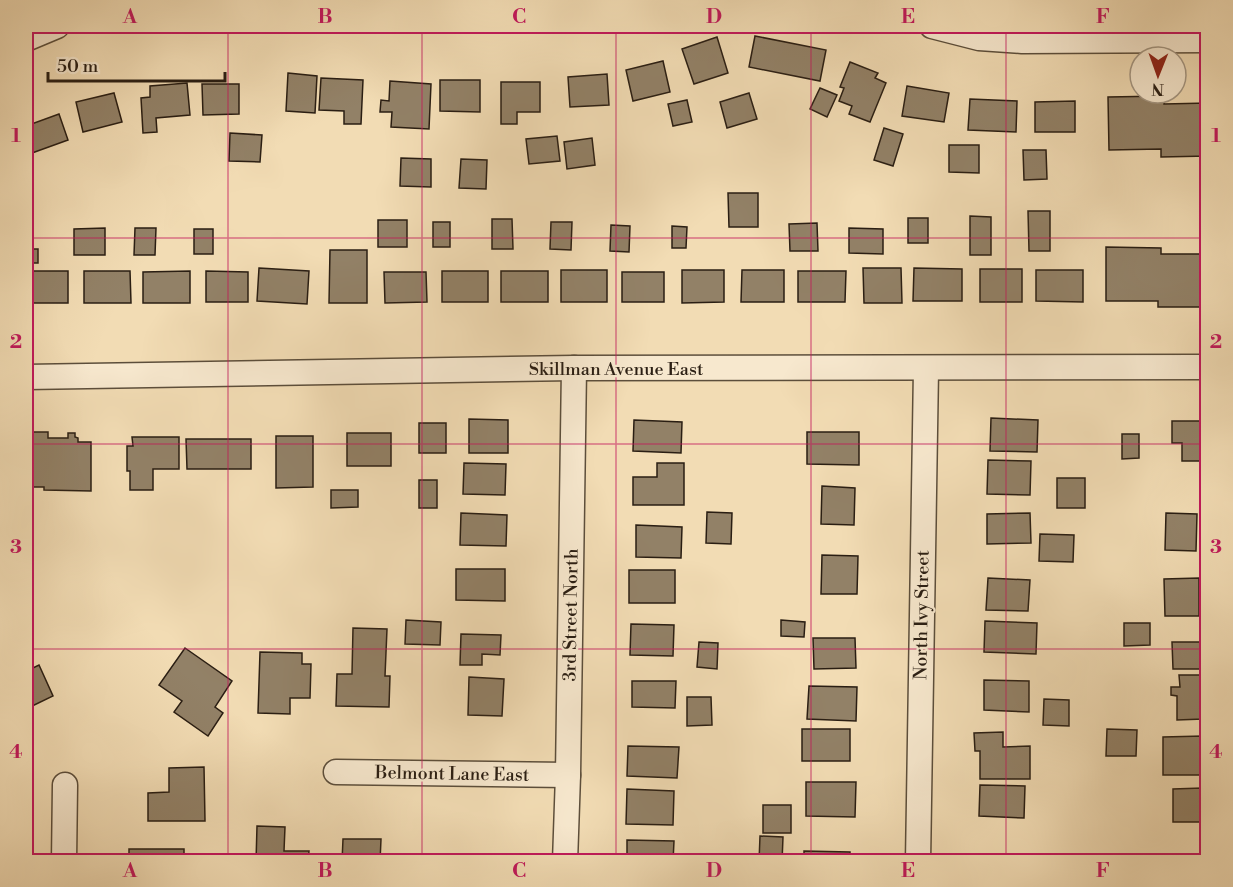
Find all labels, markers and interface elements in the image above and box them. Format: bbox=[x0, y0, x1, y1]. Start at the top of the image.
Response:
text: A bbox=[122, 5, 138, 30]
text: B bbox=[317, 5, 333, 30]
text: C bbox=[512, 5, 526, 30]
text: D bbox=[706, 5, 722, 30]
text: E bbox=[901, 5, 915, 30]
text: F bbox=[1096, 5, 1110, 30]
scale bar bbox=[48, 45, 225, 83]
north arrow bbox=[1128, 45, 1188, 105]
text: 50 m bbox=[57, 55, 99, 78]
text: N bbox=[1151, 79, 1164, 99]
text: 1 bbox=[11, 124, 21, 149]
text: 1 bbox=[1211, 124, 1221, 149]
text: 2 bbox=[10, 330, 22, 355]
text: 2 bbox=[1210, 330, 1222, 355]
street label: Skillman Avenue East bbox=[529, 358, 704, 381]
text: 3 bbox=[10, 535, 22, 560]
text: 3 bbox=[1210, 535, 1222, 560]
street label: 3rd Street North bbox=[558, 548, 584, 682]
street label: North Ivy Street bbox=[909, 549, 935, 680]
text: 4 bbox=[9, 740, 23, 765]
text: 4 bbox=[1209, 740, 1223, 765]
street label: Belmont Lane East bbox=[374, 761, 530, 787]
text: A bbox=[122, 859, 138, 884]
text: B bbox=[317, 859, 333, 884]
text: C bbox=[512, 859, 526, 884]
text: D bbox=[706, 859, 722, 884]
text: E bbox=[901, 859, 915, 884]
text: F bbox=[1096, 859, 1110, 884]

